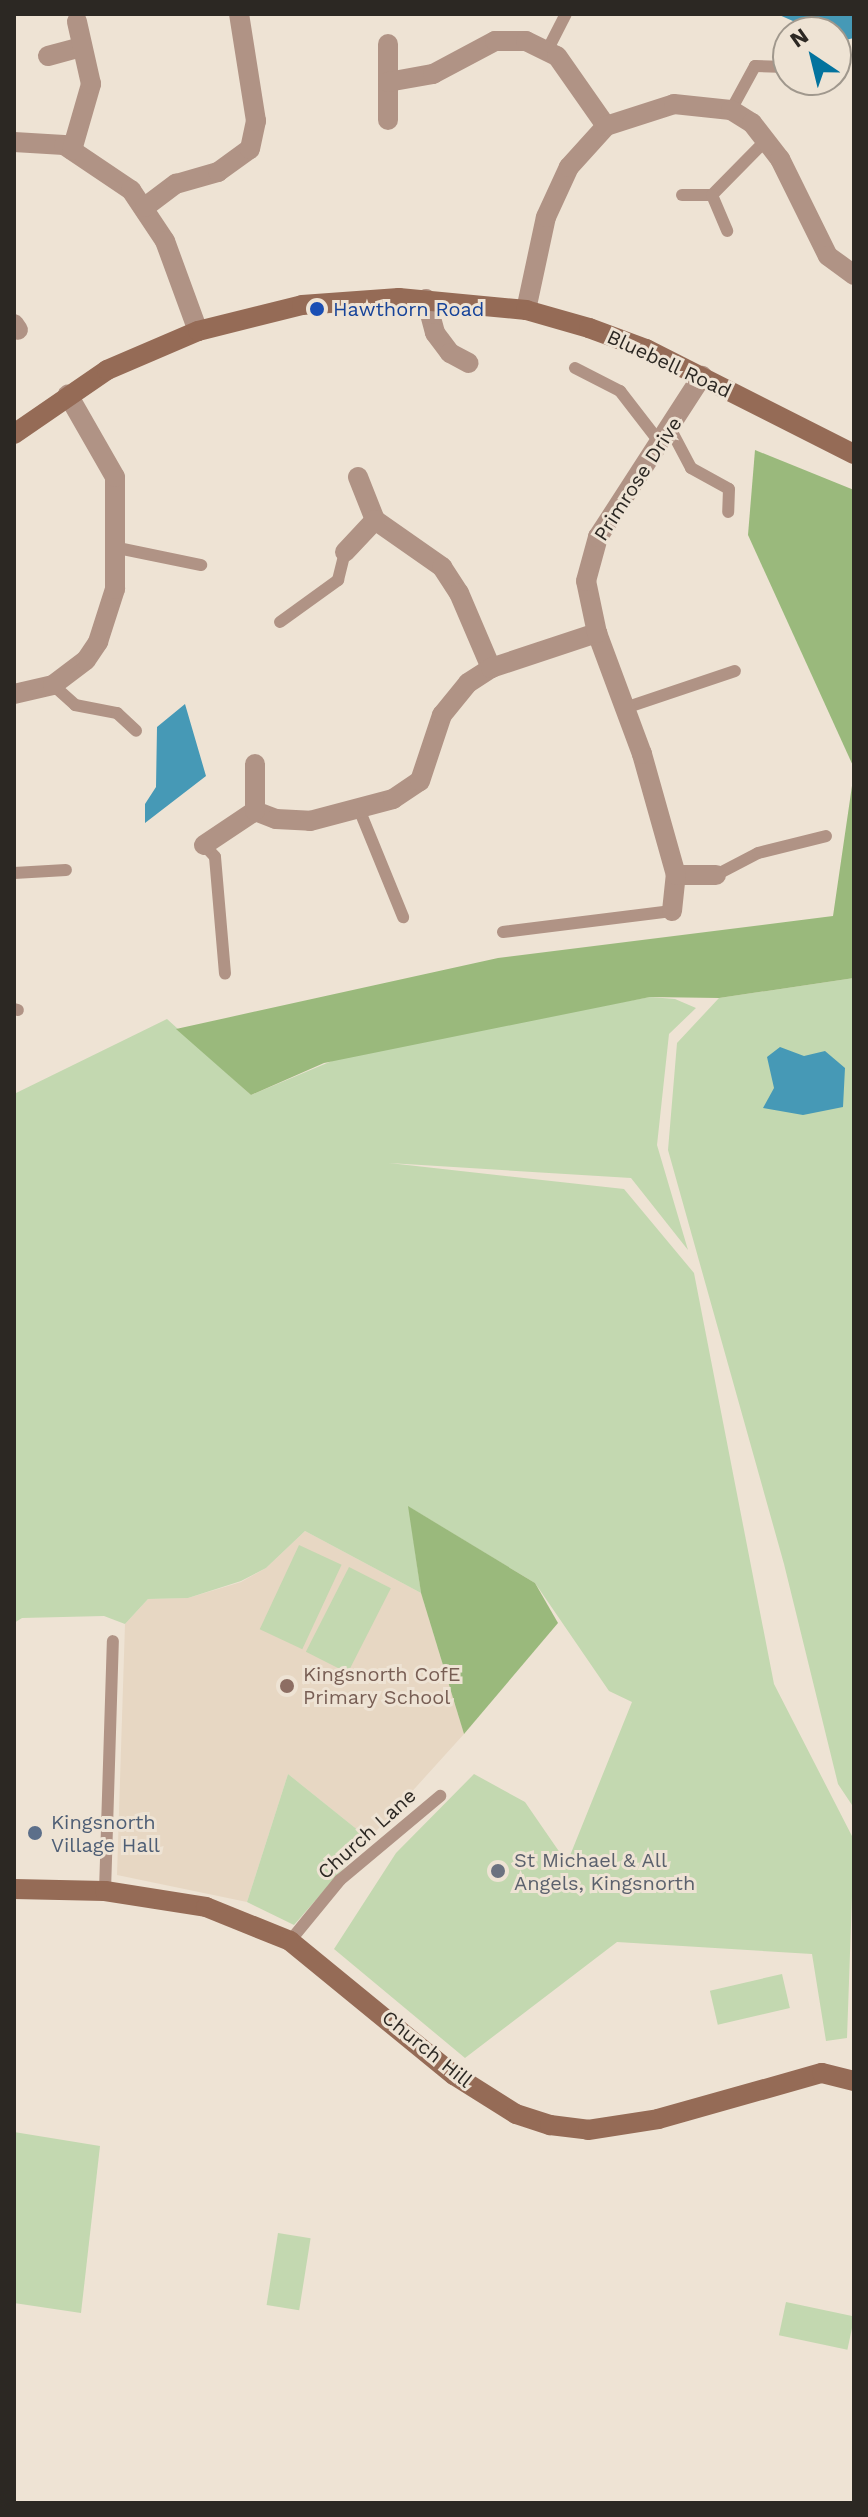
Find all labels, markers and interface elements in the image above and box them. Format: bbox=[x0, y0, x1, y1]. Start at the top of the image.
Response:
north arrow bbox=[772, 16, 852, 96]
text: N bbox=[785, 23, 813, 52]
place label: Hawthorn Road bbox=[333, 297, 484, 321]
marker: Hawthorn Road bbox=[308, 300, 326, 318]
street label: Bluebell Road bbox=[603, 325, 735, 403]
street label: Primrose Drive bbox=[589, 412, 687, 546]
place label: Kingsnorth CofE Primary School bbox=[303, 1662, 461, 1709]
marker: Kingsnorth CofE Primary School bbox=[278, 1677, 296, 1695]
street label: Church Lane bbox=[313, 1784, 421, 1884]
place label: Kingsnorth Village Hall bbox=[51, 1810, 160, 1857]
marker: Kingsnorth Village Hall bbox=[26, 1824, 44, 1842]
place label: St Michael & All Angels, Kingsnorth bbox=[514, 1848, 695, 1895]
marker: St Michael & All Angels, Kingsnorth bbox=[489, 1862, 507, 1880]
street label: Church Hill bbox=[377, 2005, 477, 2093]

